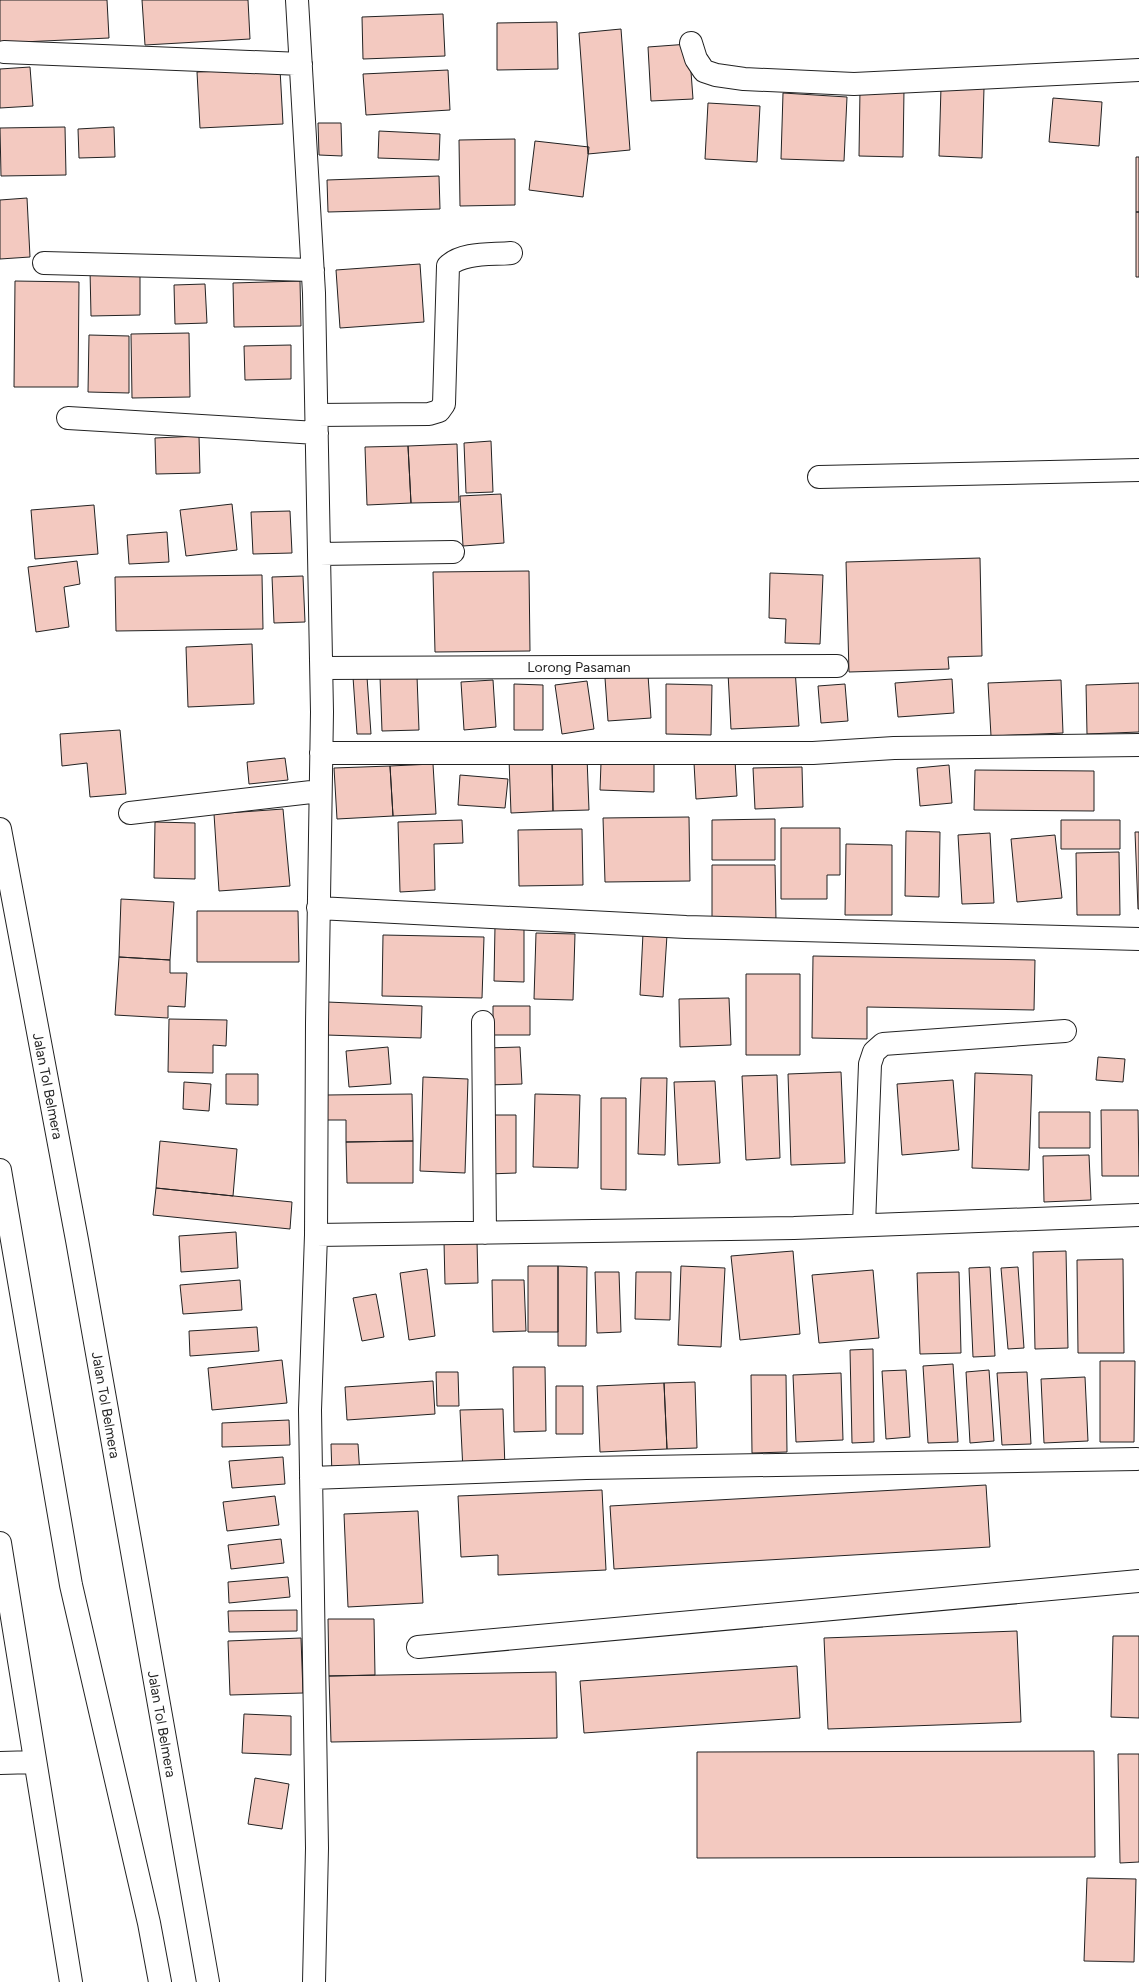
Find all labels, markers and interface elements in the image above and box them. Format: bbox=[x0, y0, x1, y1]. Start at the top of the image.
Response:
street label: Lorong Pasaman bbox=[527, 659, 631, 676]
street label: Jalan Tol Belmera bbox=[29, 1031, 66, 1141]
street label: Jalan Tol Belmera bbox=[88, 1350, 123, 1460]
street label: Jalan Tol Belmera bbox=[144, 1669, 179, 1779]

